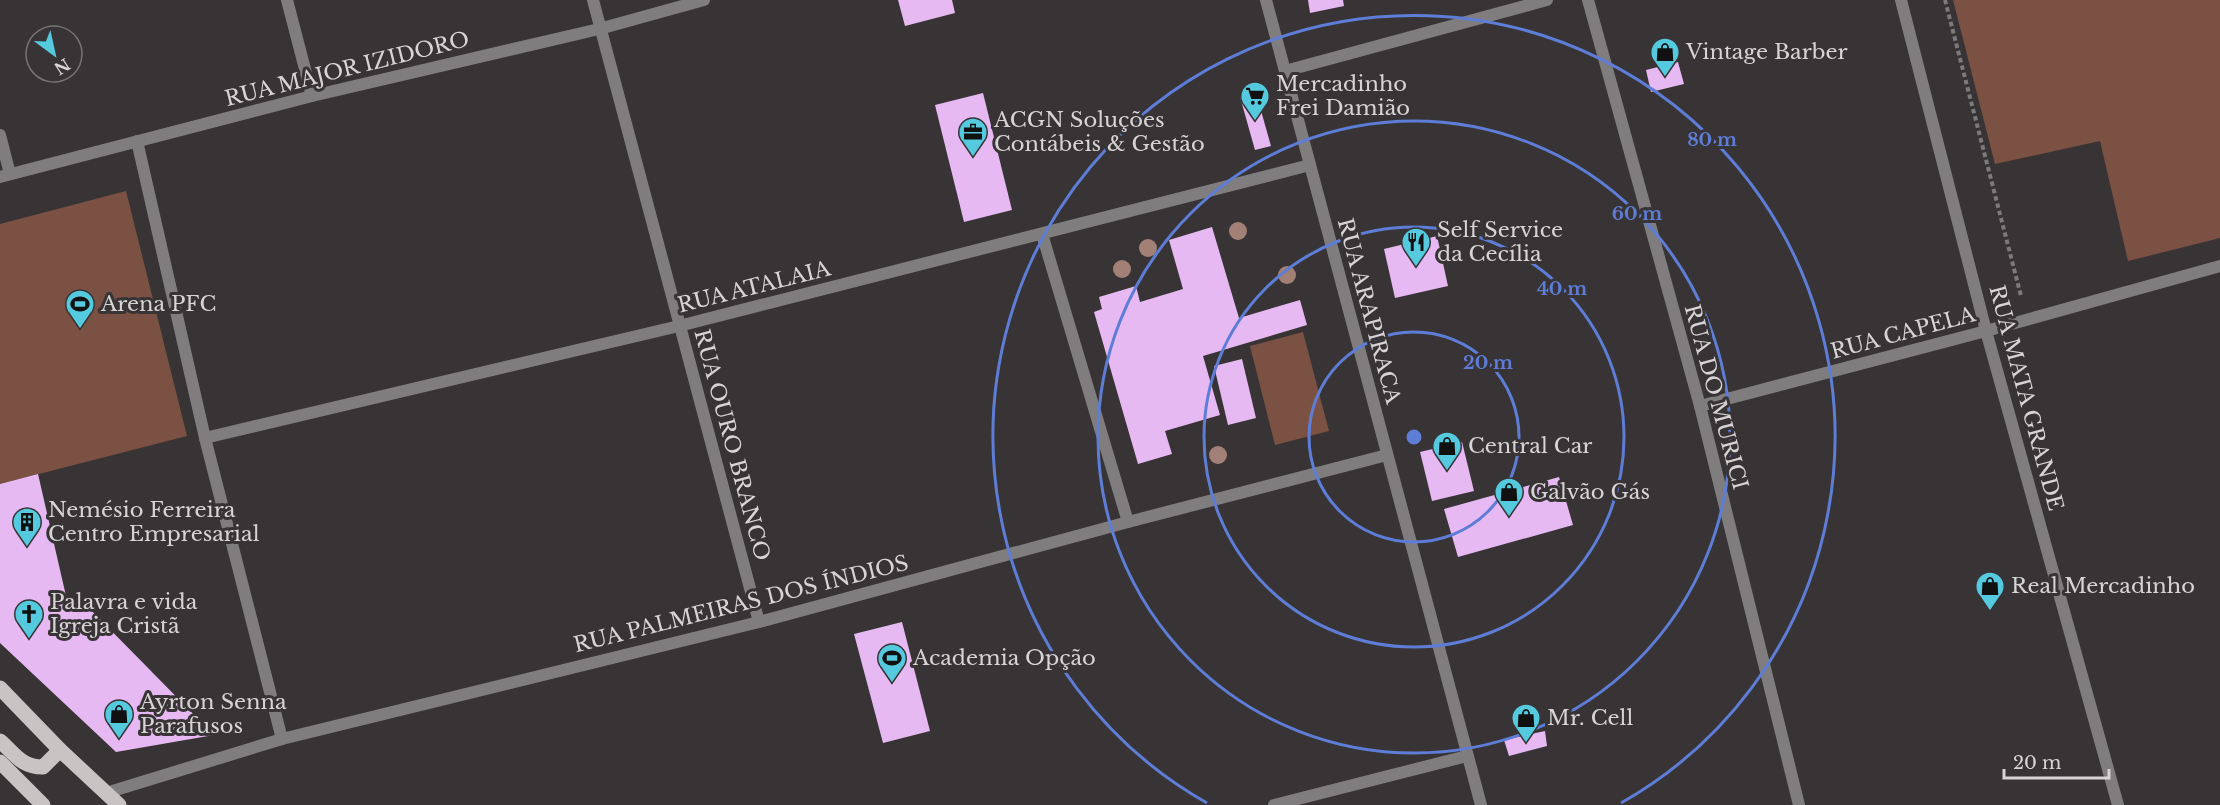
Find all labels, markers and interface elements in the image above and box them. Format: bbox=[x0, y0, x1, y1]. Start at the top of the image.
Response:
north arrow bbox=[24, 24, 84, 84]
street label: RUA MAJOR IZIDORO bbox=[222, 26, 472, 112]
shop icon: Vintage Barber bbox=[1649, 36, 1681, 78]
place label: Vintage Barber bbox=[1685, 39, 1848, 65]
text: N bbox=[50, 54, 74, 79]
place label: Mercadinho Frei Damião bbox=[1276, 71, 1410, 121]
supermarket icon: Mercadinho Frei Damião bbox=[1239, 80, 1271, 122]
place label: ACGN Soluções Contábeis & Gestão bbox=[993, 107, 1205, 157]
office icon: ACGN Soluções Contábeis & Gestão bbox=[957, 116, 989, 158]
text: 80 m bbox=[1687, 129, 1737, 151]
text: 60 m bbox=[1612, 203, 1662, 225]
street label: RUA ARAPIRACA bbox=[1332, 215, 1407, 408]
place label: Self Service da Cecília bbox=[1437, 217, 1563, 267]
restaurant icon: Self Service da Cecília bbox=[1400, 226, 1432, 268]
street label: RUA ATALAIA bbox=[675, 255, 834, 319]
text: 40 m bbox=[1537, 278, 1587, 300]
street label: RUA MATA GRANDE bbox=[1983, 282, 2069, 514]
sports icon: Arena PFC bbox=[64, 288, 96, 330]
place label: Arena PFC bbox=[100, 291, 216, 317]
street label: RUA CAPELA bbox=[1828, 301, 1979, 365]
street label: RUA DO MURICI bbox=[1679, 302, 1753, 492]
street label: RUA OURO BRANCO bbox=[689, 326, 775, 564]
text: 20 m bbox=[1463, 352, 1513, 374]
centre of rings bbox=[1404, 427, 1424, 447]
shop icon: Central Car bbox=[1431, 430, 1463, 472]
place label: Central Car bbox=[1468, 433, 1592, 459]
shop icon: Galvão Gás bbox=[1493, 476, 1525, 518]
place label: Galvão Gás bbox=[1530, 479, 1650, 505]
place label: Nemésio Ferreira Centro Empresarial bbox=[48, 497, 260, 547]
building icon: Nemésio Ferreira Centro Empresarial bbox=[11, 506, 43, 548]
street label: RUA PALMEIRAS DOS ÍNDIOS bbox=[571, 550, 911, 658]
shop icon: Real Mercadinho bbox=[1974, 570, 2006, 612]
place label: Real Mercadinho bbox=[2011, 573, 2195, 599]
place label: Palavra e vida Igreja Cristã bbox=[50, 589, 198, 639]
church icon: Palavra e vida Igreja Cristã bbox=[13, 598, 45, 640]
sports icon: Academia Opção bbox=[876, 642, 908, 684]
place label: Academia Opção bbox=[912, 645, 1096, 671]
place label: Ayrton Senna Parafusos bbox=[139, 689, 287, 739]
shop icon: Ayrton Senna Parafusos bbox=[103, 698, 135, 740]
shop icon: Mr. Cell bbox=[1510, 702, 1542, 744]
place label: Mr. Cell bbox=[1547, 705, 1633, 731]
scale bar bbox=[2004, 742, 2109, 780]
text: 20 m bbox=[2013, 752, 2061, 774]

